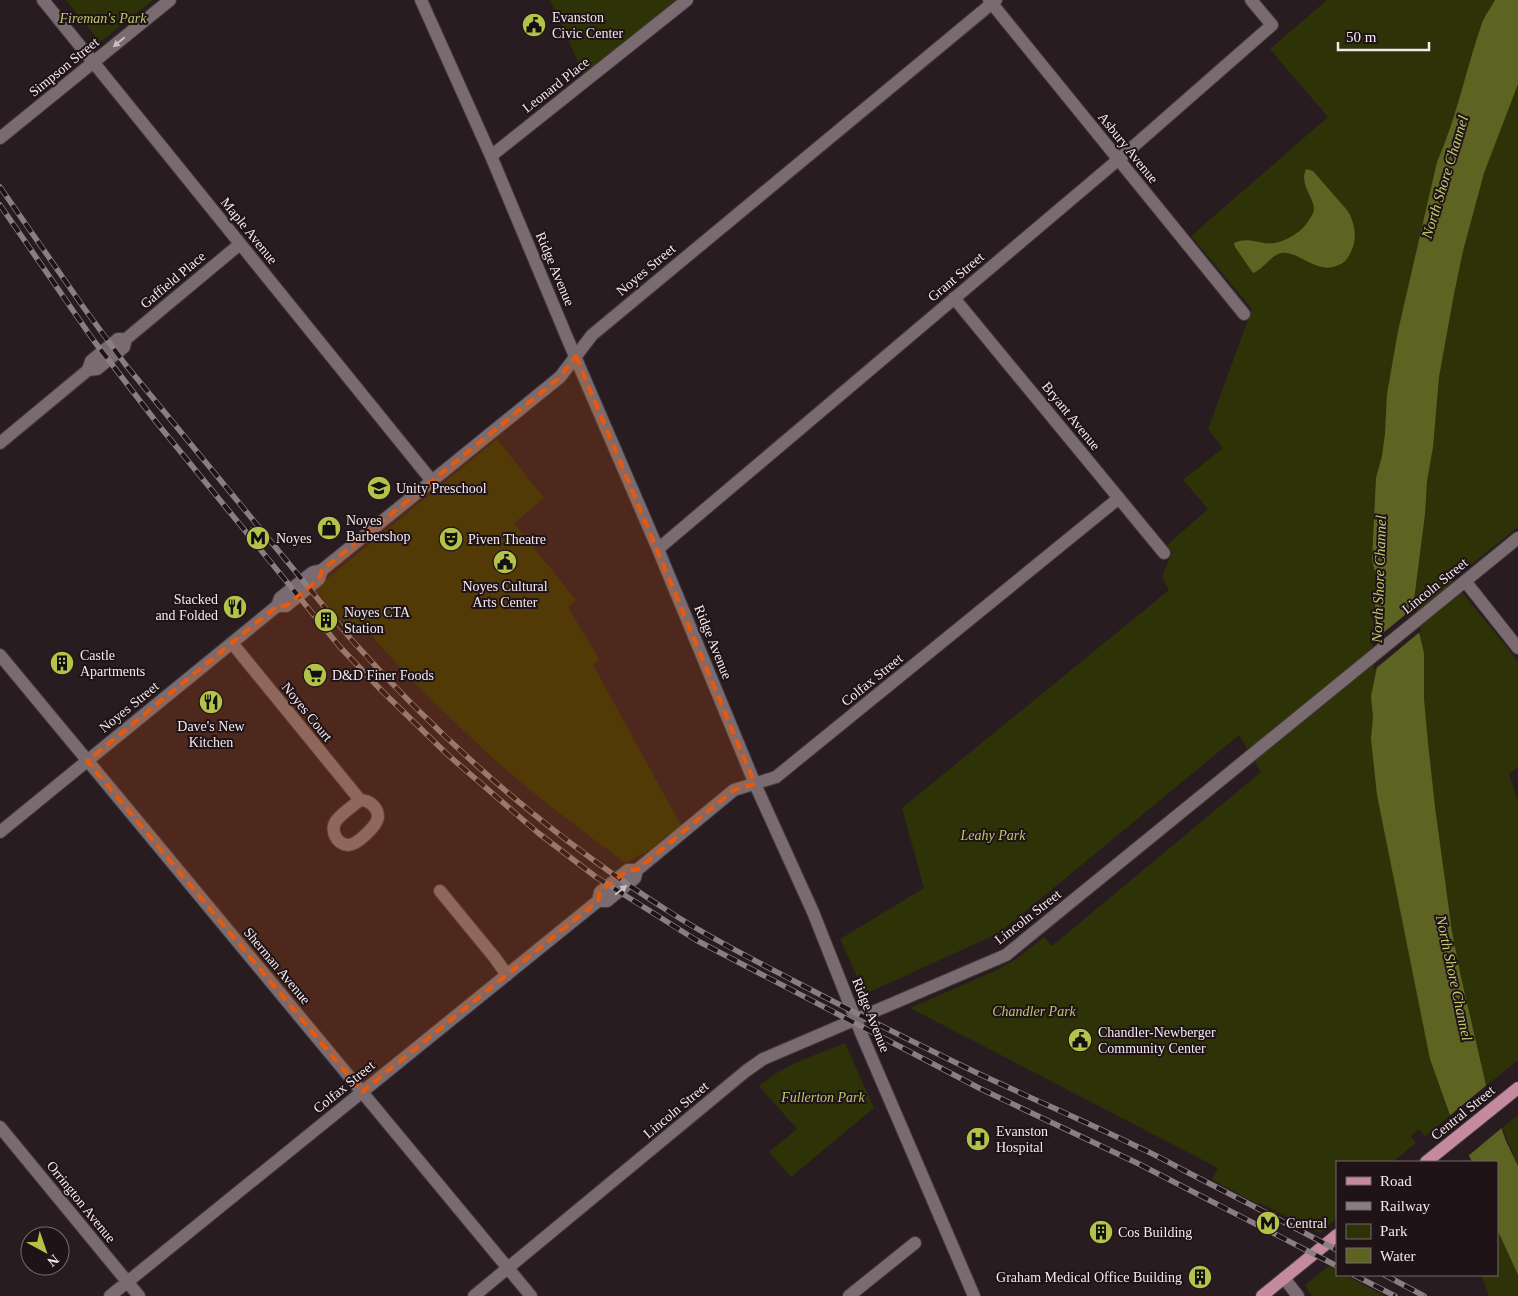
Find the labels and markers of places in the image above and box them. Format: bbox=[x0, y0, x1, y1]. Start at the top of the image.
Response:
place label: Evanston Civic Center bbox=[552, 10, 623, 41]
public building icon: Evanston Civic Center bbox=[521, 12, 547, 38]
school or university icon: Unity Preschool bbox=[366, 475, 392, 501]
place label: Unity Preschool bbox=[396, 481, 487, 496]
place label: Noyes Barbershop bbox=[346, 513, 411, 544]
shop icon: Noyes Barbershop bbox=[316, 515, 342, 541]
metro station icon: Noyes bbox=[245, 525, 271, 551]
theatre icon: Piven Theatre bbox=[438, 526, 464, 552]
place label: Noyes bbox=[276, 531, 312, 546]
place label: Piven Theatre bbox=[468, 532, 546, 547]
public building icon: Noyes Cultural Arts Center bbox=[492, 549, 518, 575]
place label: Noyes Cultural Arts Center bbox=[462, 579, 548, 610]
place label: Stacked and Folded bbox=[155, 592, 218, 623]
restaurant icon: Stacked and Folded bbox=[222, 594, 248, 620]
place label: Noyes CTA Station bbox=[344, 605, 411, 636]
building icon: Noyes CTA Station bbox=[313, 607, 339, 633]
place label: Castle Apartments bbox=[80, 648, 145, 679]
building icon: Castle Apartments bbox=[49, 650, 75, 676]
supermarket icon: D&D Finer Foods bbox=[302, 662, 328, 688]
place label: D&D Finer Foods bbox=[332, 668, 434, 683]
restaurant icon: Dave's New Kitchen bbox=[198, 689, 224, 715]
place label: Dave's New Kitchen bbox=[177, 719, 246, 750]
place label: Chandler-Newberger Community Center bbox=[1098, 1025, 1216, 1056]
public building icon: Chandler-Newberger Community Center bbox=[1067, 1027, 1093, 1053]
place label: Evanston Hospital bbox=[996, 1124, 1048, 1155]
hospital icon: Evanston Hospital bbox=[965, 1126, 991, 1152]
metro station icon: Central bbox=[1255, 1210, 1281, 1236]
place label: Central bbox=[1286, 1216, 1327, 1231]
building icon: Cos Building bbox=[1088, 1219, 1114, 1245]
place label: Cos Building bbox=[1118, 1225, 1192, 1240]
building icon: Graham Medical Office Building bbox=[1187, 1264, 1213, 1290]
place label: Graham Medical Office Building bbox=[996, 1270, 1182, 1285]

